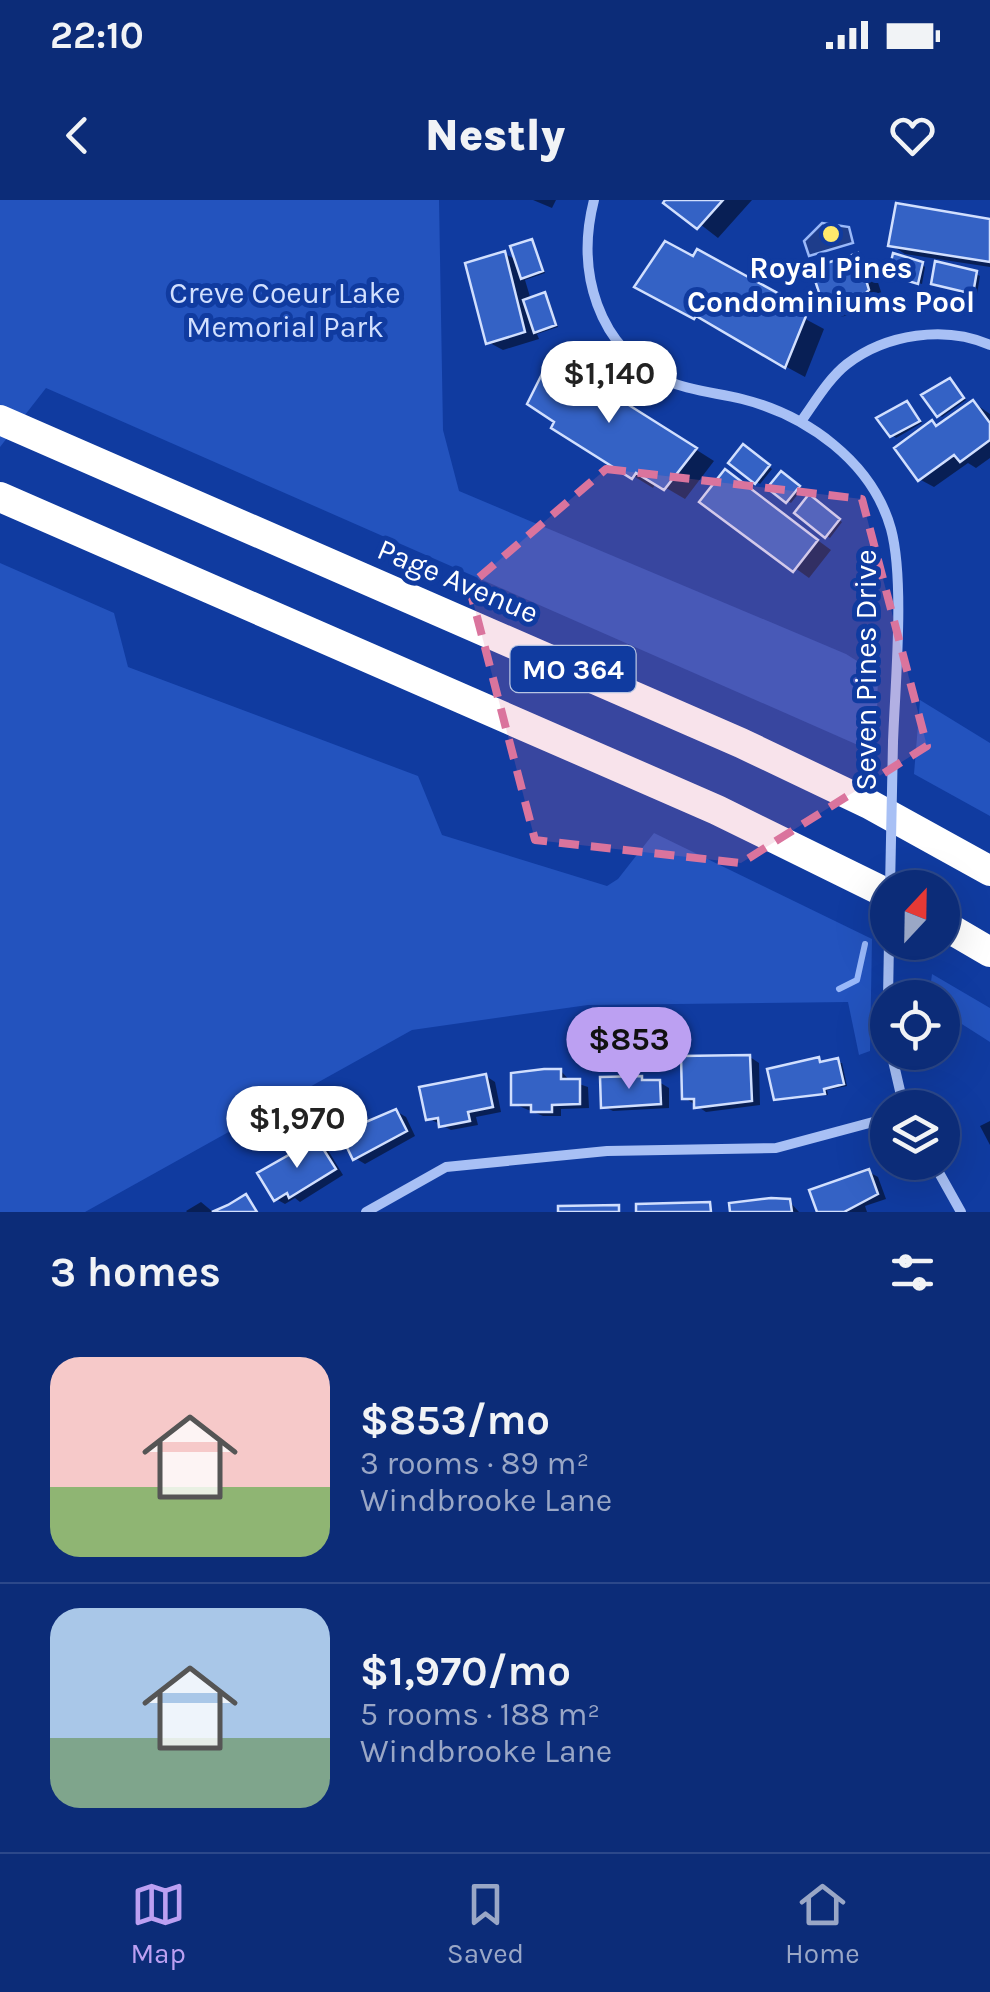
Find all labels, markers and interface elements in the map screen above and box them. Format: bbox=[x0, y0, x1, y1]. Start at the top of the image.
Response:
text: 22:10 bbox=[50, 13, 144, 58]
icon: back bbox=[50, 108, 105, 163]
icon: heart bbox=[885, 108, 940, 163]
text: Nestly bbox=[425, 109, 565, 161]
marker: Royal Pines Condominiums Pool bbox=[820, 223, 842, 245]
place label: Royal Pines Condominiums Pool bbox=[687, 250, 975, 320]
park label: Creve Coeur Lake Memorial Park bbox=[169, 275, 401, 345]
pin: $1,140 bbox=[528, 341, 690, 426]
text: $1,140 bbox=[563, 355, 655, 392]
street label: Page Avenue bbox=[372, 531, 544, 631]
street label: Seven Pines Drive bbox=[848, 549, 884, 791]
road number: MO 364 bbox=[510, 646, 636, 692]
north arrow bbox=[870, 870, 960, 960]
map controls bbox=[870, 870, 960, 1180]
button: locate bbox=[870, 980, 960, 1070]
pin: $853 bbox=[570, 1007, 688, 1092]
text: $853 bbox=[588, 1021, 670, 1058]
pin: $1,970 bbox=[216, 1086, 378, 1171]
button: layers bbox=[870, 1090, 960, 1180]
text: $1,970 bbox=[248, 1100, 346, 1137]
icon: filters bbox=[885, 1245, 940, 1300]
text: 3 homes bbox=[50, 1247, 221, 1297]
text: $853/mo bbox=[360, 1395, 550, 1445]
icon: home bbox=[130, 1397, 250, 1517]
text: 3 rooms · 89 m² bbox=[360, 1445, 589, 1482]
text: Windbrooke Lane bbox=[360, 1482, 612, 1519]
text: $1,970/mo bbox=[360, 1646, 571, 1696]
icon: home bbox=[130, 1648, 250, 1768]
text: 5 rooms · 188 m² bbox=[360, 1696, 600, 1733]
text: Windbrooke Lane bbox=[360, 1733, 612, 1770]
tab: Map bbox=[130, 1877, 186, 1970]
tab: Saved bbox=[447, 1877, 524, 1970]
tab: Home bbox=[785, 1877, 860, 1970]

